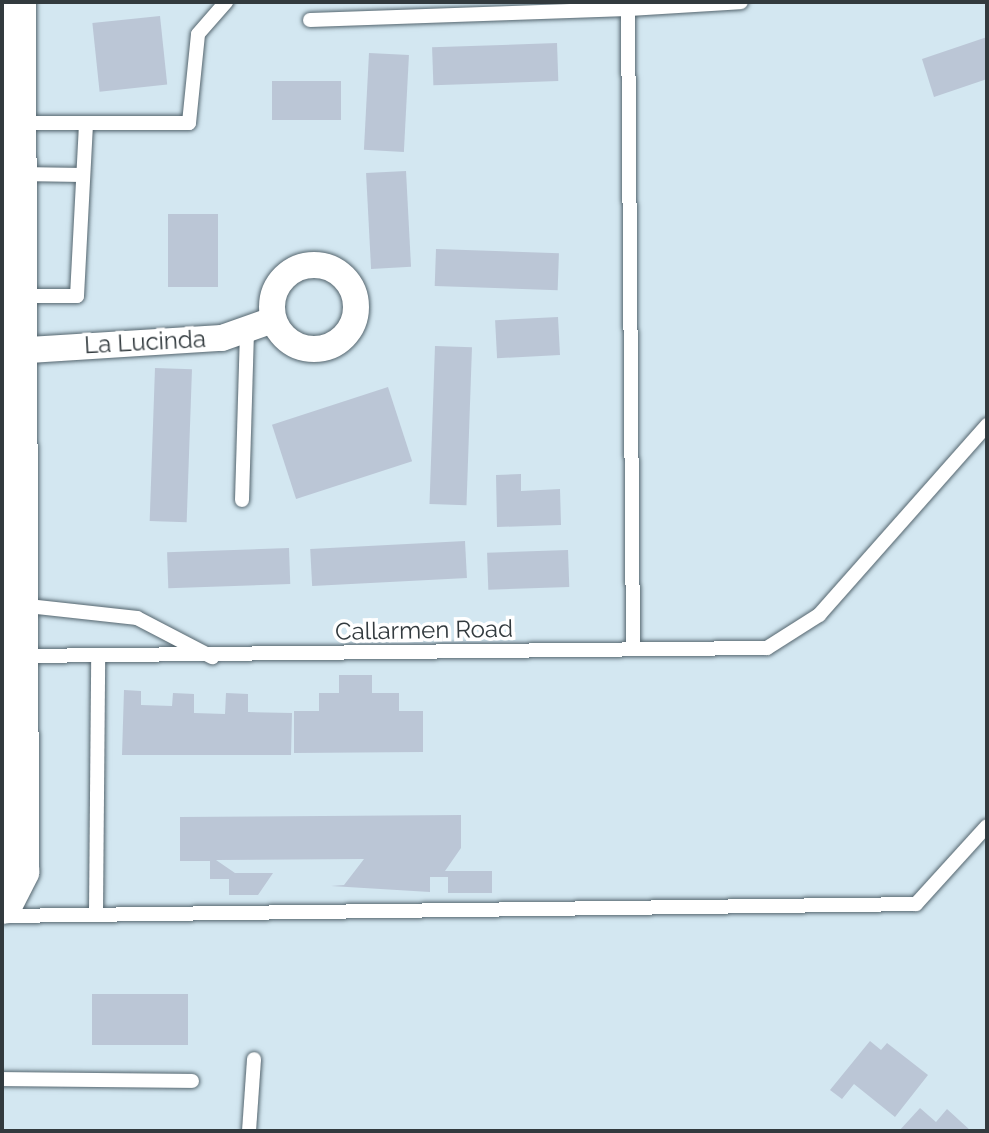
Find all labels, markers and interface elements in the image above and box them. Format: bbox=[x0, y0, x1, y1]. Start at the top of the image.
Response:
street label: La Lucinda bbox=[83, 324, 207, 360]
street label: Callarmen Road bbox=[335, 614, 513, 646]

